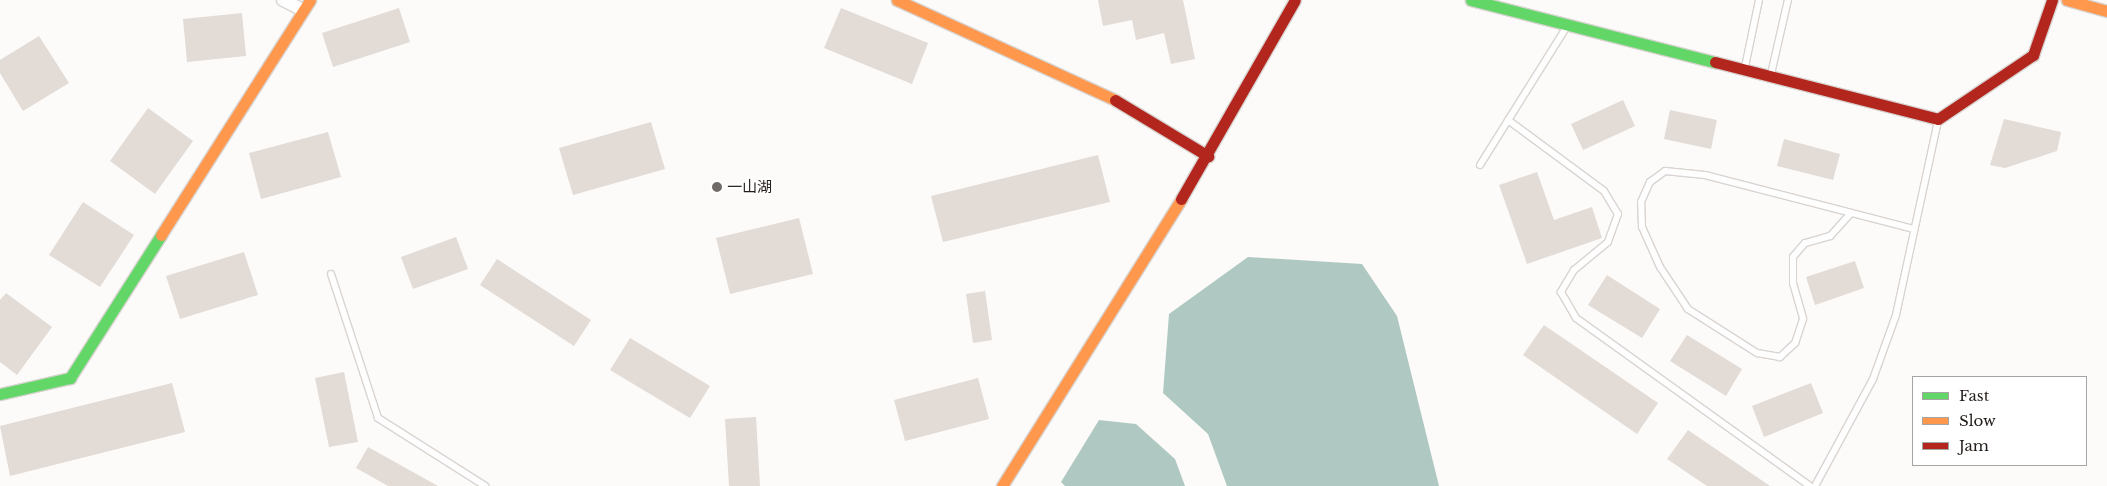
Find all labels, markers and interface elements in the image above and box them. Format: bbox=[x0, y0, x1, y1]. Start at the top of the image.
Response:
place label: 一山湖 bbox=[727, 178, 772, 196]
marker: 一山湖 bbox=[711, 181, 723, 193]
legend bbox=[1912, 376, 2087, 466]
text: Fast bbox=[1959, 386, 1989, 405]
text: Slow bbox=[1959, 411, 1996, 430]
text: Jam bbox=[1959, 436, 1989, 455]

